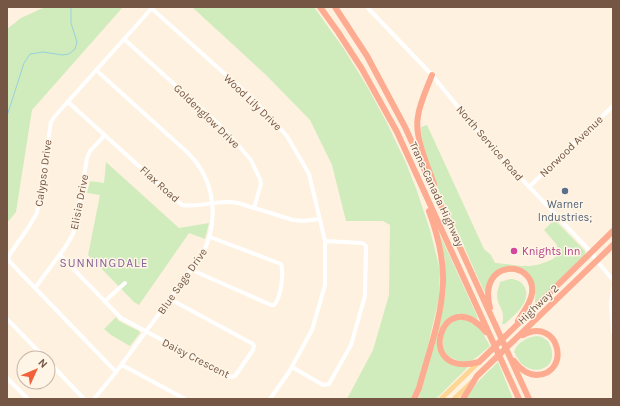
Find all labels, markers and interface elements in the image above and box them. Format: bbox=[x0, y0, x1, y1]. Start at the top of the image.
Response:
street label: Wood Lily Drive bbox=[221, 71, 285, 134]
street label: Goldenglow Drive bbox=[171, 82, 243, 151]
street label: North Service Road bbox=[453, 103, 526, 184]
street label: Norwood Avenue bbox=[537, 113, 606, 180]
street label: Calypso Drive bbox=[32, 138, 55, 207]
street label: Trans-Canada Highway bbox=[407, 140, 467, 249]
street label: Flax Road bbox=[137, 163, 182, 205]
street label: Elisia Drive bbox=[68, 173, 91, 231]
marker: Warner Industries; bbox=[560, 186, 570, 196]
place label: Warner Industries; bbox=[538, 198, 592, 224]
street label: Blue Sage Drive bbox=[155, 245, 210, 317]
place label: Knights Inn bbox=[522, 245, 580, 258]
marker: Knights Inn bbox=[509, 246, 519, 256]
district label: SUNNINGDALE bbox=[60, 256, 148, 270]
street label: Highway 2 bbox=[515, 282, 561, 327]
street label: Daisy Crescent bbox=[160, 336, 232, 381]
north arrow bbox=[16, 350, 56, 390]
text: N bbox=[35, 356, 50, 371]

